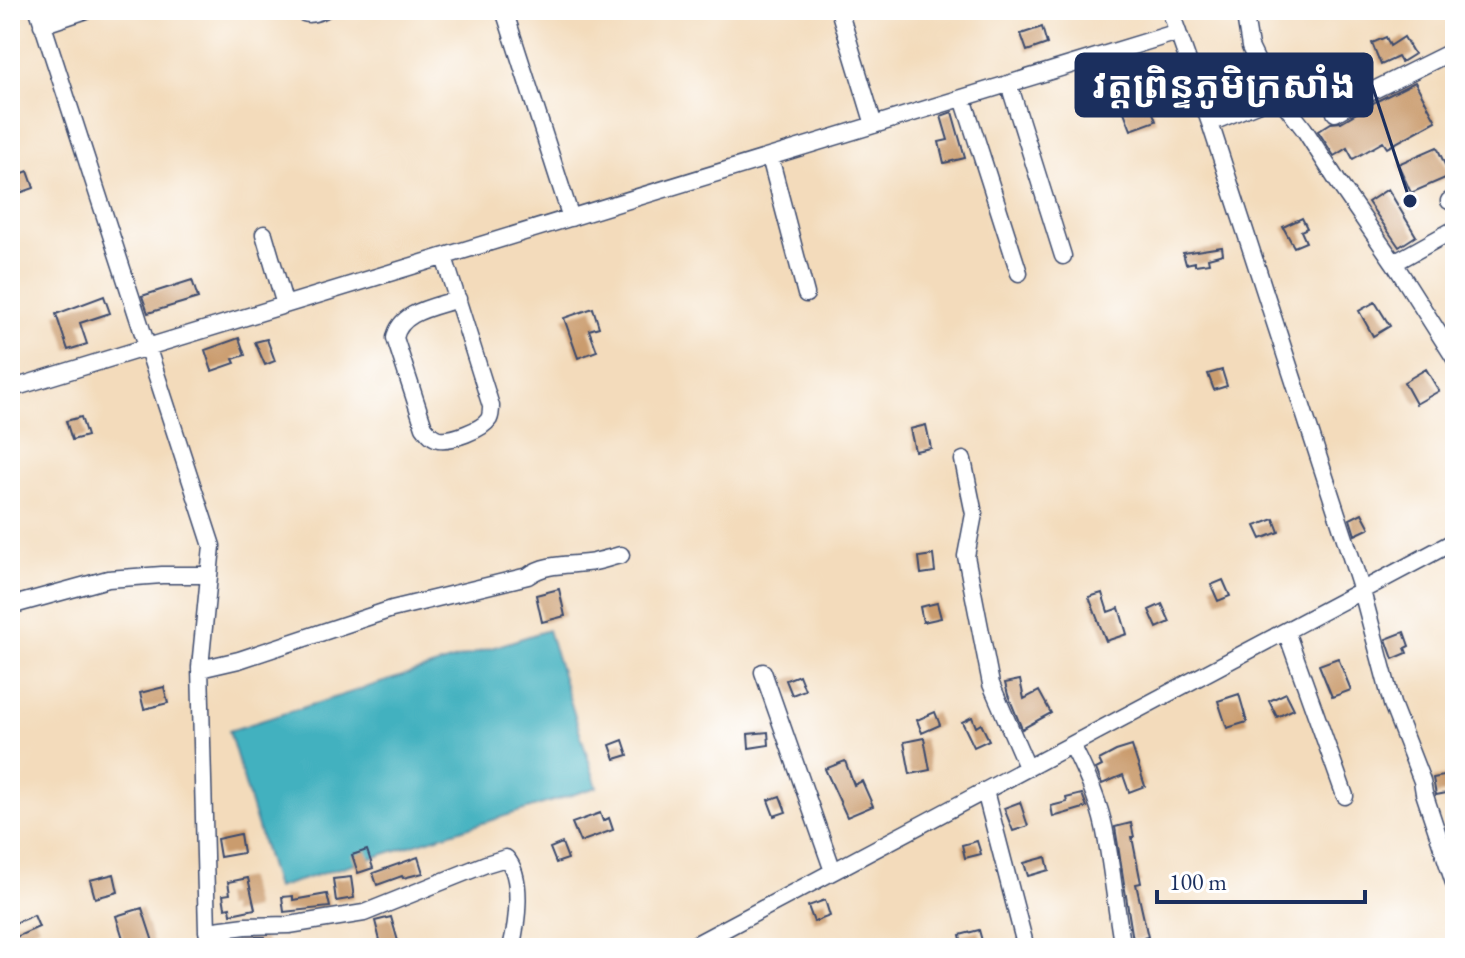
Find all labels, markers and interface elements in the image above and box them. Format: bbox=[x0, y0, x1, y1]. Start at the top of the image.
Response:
callout: វត្តព្រិន្ទភូមិក្រសាំង bbox=[1076, 54, 1372, 116]
text: វត្តព្រិន្ទភូមិក្រសាំង bbox=[1092, 60, 1356, 109]
scale bar bbox=[1157, 854, 1365, 904]
text: 100 m bbox=[1169, 866, 1227, 897]

